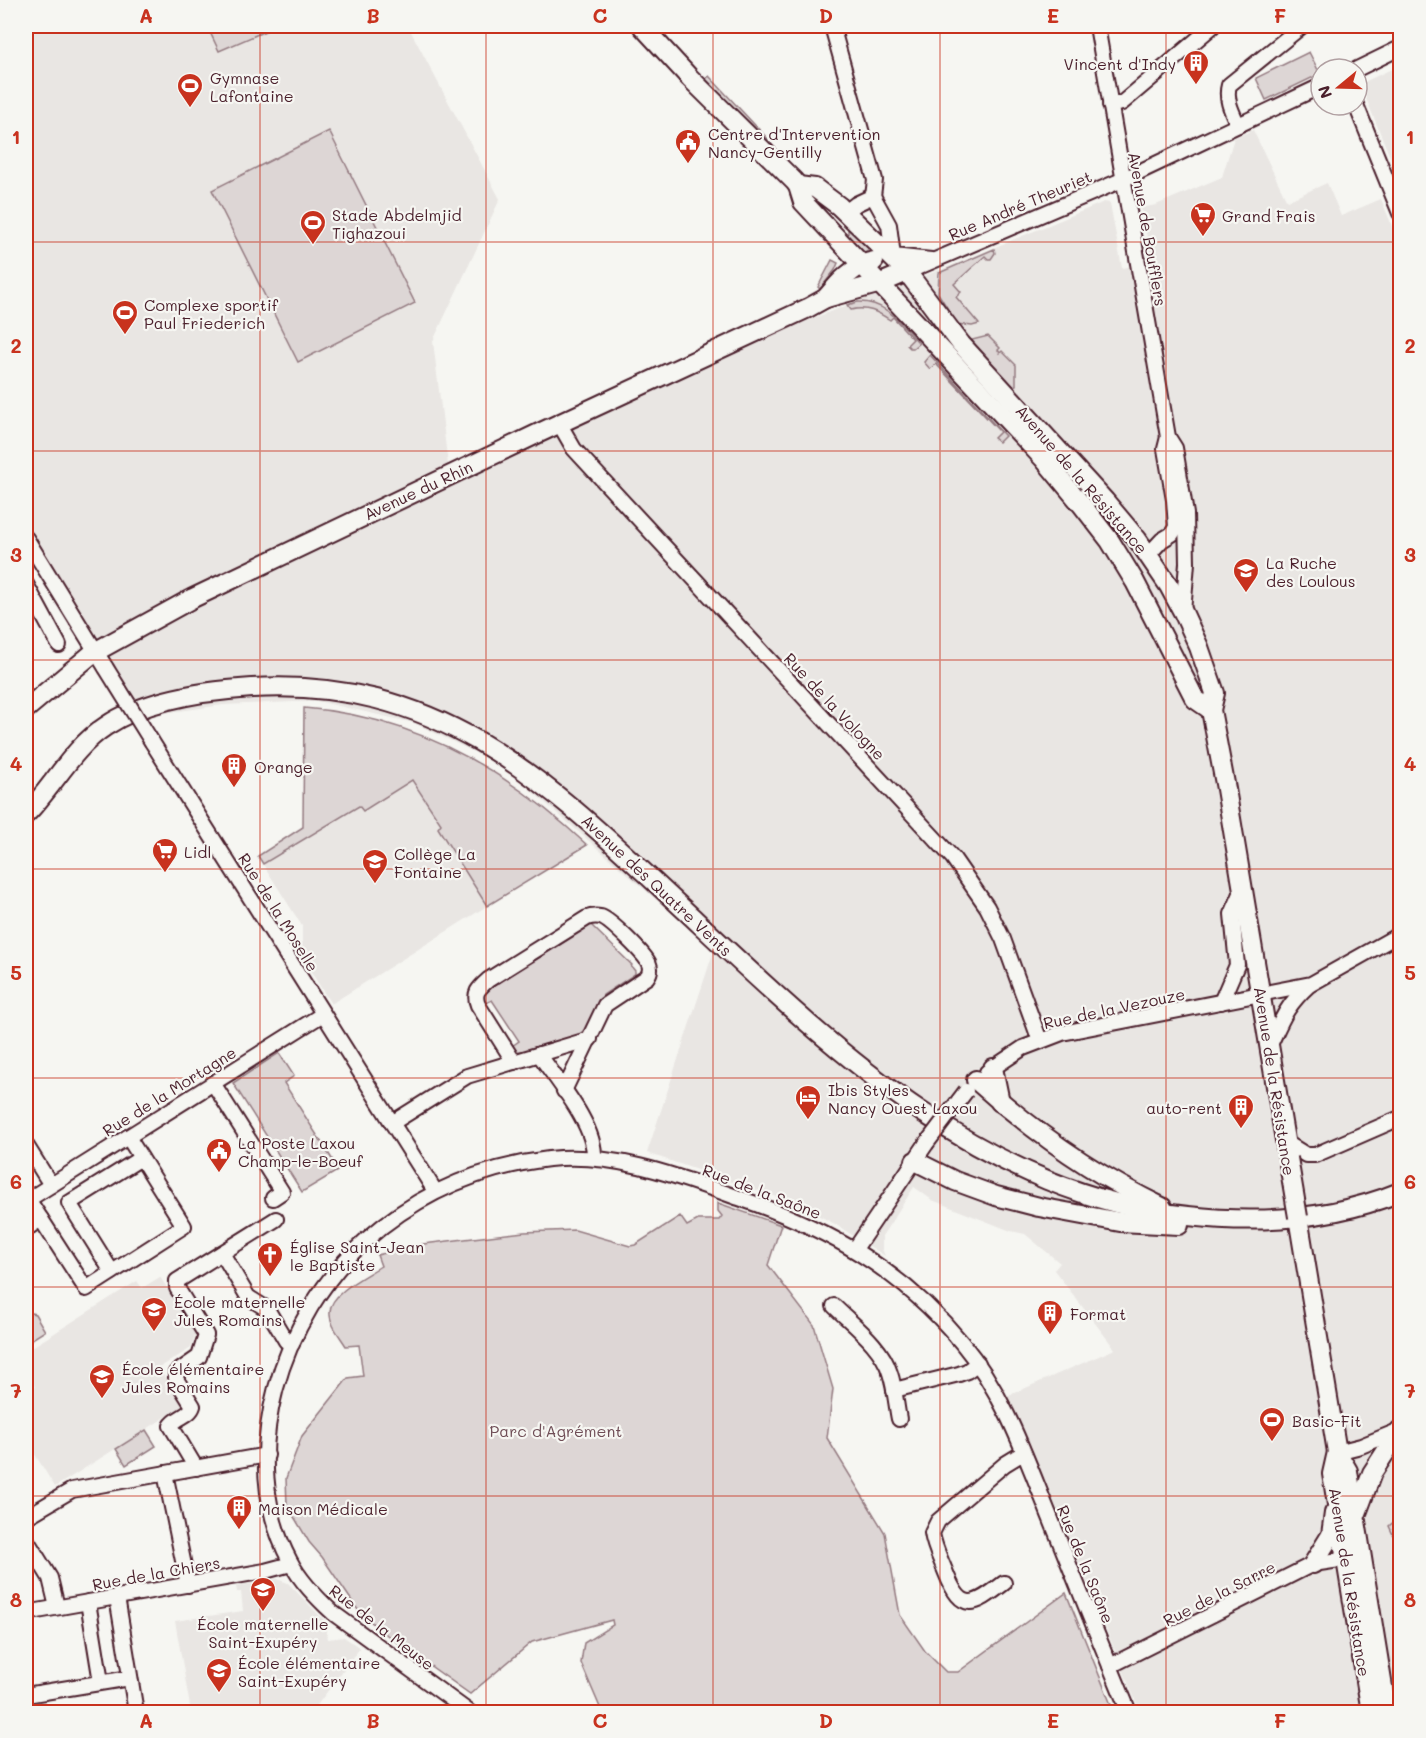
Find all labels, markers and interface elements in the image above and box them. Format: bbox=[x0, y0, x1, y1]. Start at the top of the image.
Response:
text: A bbox=[139, 2, 153, 28]
text: B bbox=[366, 2, 380, 28]
text: C bbox=[593, 2, 608, 28]
text: D bbox=[819, 2, 833, 28]
text: E bbox=[1047, 2, 1059, 28]
text: F bbox=[1274, 2, 1287, 28]
building icon: Vincent d'Indy bbox=[1181, 48, 1211, 86]
place label: Vincent d'Indy bbox=[1064, 53, 1176, 74]
north arrow bbox=[1309, 57, 1369, 117]
place label: Gymnase Lafontaine bbox=[210, 67, 294, 106]
sports icon: Gymnase Lafontaine bbox=[175, 71, 205, 109]
text: N bbox=[1312, 83, 1336, 101]
text: 1 bbox=[12, 123, 20, 149]
place label: Centre d'Intervention Nancy-Gentilly bbox=[708, 123, 880, 162]
text: 1 bbox=[1406, 123, 1414, 149]
public building icon: Centre d'Intervention Nancy-Gentilly bbox=[673, 127, 703, 165]
street label: Avenue de Boufflers bbox=[1124, 150, 1172, 308]
street label: Rue André Theuriet bbox=[945, 165, 1095, 245]
supermarket icon: Grand Frais bbox=[1188, 200, 1218, 238]
place label: Stade Abdelmjid Tighazoui bbox=[332, 204, 462, 243]
place label: Grand Frais bbox=[1222, 205, 1316, 226]
sports icon: Stade Abdelmjid Tighazoui bbox=[298, 208, 328, 246]
place label: Complexe sportif Paul Friederich bbox=[144, 294, 279, 333]
sports icon: Complexe sportif Paul Friederich bbox=[110, 298, 140, 336]
text: 2 bbox=[10, 332, 22, 358]
text: 2 bbox=[1404, 332, 1416, 358]
street label: Avenue de la Résistance bbox=[1011, 400, 1153, 558]
street label: Avenue du Rhin bbox=[360, 456, 476, 524]
text: 3 bbox=[10, 541, 22, 567]
text: 3 bbox=[1404, 541, 1416, 567]
place label: La Ruche des Loulous bbox=[1266, 552, 1356, 591]
school or university icon: La Ruche des Loulous bbox=[1231, 556, 1261, 594]
street label: Rue de la Vologne bbox=[780, 648, 890, 764]
text: 4 bbox=[10, 750, 23, 776]
text: 4 bbox=[1404, 750, 1417, 776]
building icon: Orange bbox=[219, 751, 249, 789]
place label: Orange bbox=[254, 756, 313, 777]
street label: Avenue des Quatre Vents bbox=[577, 810, 737, 960]
supermarket icon: Lidl bbox=[150, 836, 180, 874]
place label: Lidl bbox=[184, 841, 211, 862]
place label: Collège La Fontaine bbox=[394, 843, 476, 882]
school or university icon: Collège La Fontaine bbox=[360, 847, 390, 885]
street label: Rue de la Moselle bbox=[234, 849, 324, 975]
text: 5 bbox=[10, 959, 22, 985]
text: 5 bbox=[1404, 959, 1416, 985]
street label: Rue de la Vezouze bbox=[1041, 983, 1187, 1033]
street label: Avenue de la Résistance bbox=[1250, 985, 1300, 1177]
street label: Rue de la Mortagne bbox=[98, 1041, 240, 1141]
place label: Ibis Styles Nancy Ouest Laxou bbox=[828, 1079, 978, 1118]
hotel icon: Ibis Styles Nancy Ouest Laxou bbox=[793, 1083, 823, 1121]
building icon: auto-rent bbox=[1226, 1092, 1256, 1130]
place label: auto-rent bbox=[1146, 1097, 1222, 1118]
place label: La Poste Laxou Champ-le-Boeuf bbox=[238, 1132, 364, 1171]
public building icon: La Poste Laxou Champ-le-Boeuf bbox=[204, 1136, 234, 1174]
street label: Rue de la Saône bbox=[700, 1159, 824, 1223]
text: 6 bbox=[10, 1168, 22, 1194]
text: 6 bbox=[1404, 1168, 1416, 1194]
place label: Église Saint-Jean le Baptiste bbox=[290, 1236, 424, 1275]
church icon: Église Saint-Jean le Baptiste bbox=[255, 1240, 285, 1278]
place label: École maternelle Jules Romains bbox=[174, 1291, 306, 1330]
school or university icon: École maternelle Jules Romains bbox=[139, 1295, 169, 1333]
building icon: Format bbox=[1035, 1298, 1065, 1336]
place label: Format bbox=[1070, 1303, 1126, 1324]
place label: École élémentaire Jules Romains bbox=[122, 1358, 264, 1397]
school or university icon: École élémentaire Jules Romains bbox=[87, 1362, 117, 1400]
text: 7 bbox=[10, 1377, 22, 1403]
text: 7 bbox=[1404, 1377, 1416, 1403]
sports icon: Basic-Fit bbox=[1257, 1405, 1287, 1443]
place label: Basic-Fit bbox=[1292, 1410, 1362, 1431]
park label: Parc d'Agrément bbox=[490, 1420, 622, 1441]
street label: Avenue de la Résistance bbox=[1325, 1486, 1375, 1678]
building icon: Maison Médicale bbox=[224, 1493, 254, 1531]
place label: Maison Médicale bbox=[258, 1498, 388, 1519]
street label: Rue de la Saône bbox=[1053, 1502, 1119, 1626]
street label: Rue de la Chiers bbox=[90, 1551, 222, 1595]
street label: Rue de la Sarre bbox=[1159, 1556, 1279, 1630]
school or university icon: École maternelle Saint-Exupéry bbox=[248, 1575, 278, 1613]
street label: Rue de la Meuse bbox=[325, 1580, 439, 1674]
text: 8 bbox=[10, 1586, 22, 1612]
text: 8 bbox=[1404, 1586, 1416, 1612]
place label: École maternelle Saint-Exupéry bbox=[197, 1613, 329, 1652]
place label: École élémentaire Saint-Exupéry bbox=[238, 1652, 380, 1691]
school or university icon: École élémentaire Saint-Exupéry bbox=[204, 1656, 234, 1694]
text: A bbox=[139, 1707, 153, 1733]
text: B bbox=[366, 1707, 380, 1733]
text: C bbox=[593, 1707, 608, 1733]
text: D bbox=[819, 1707, 833, 1733]
text: E bbox=[1047, 1707, 1059, 1733]
text: F bbox=[1274, 1707, 1287, 1733]

